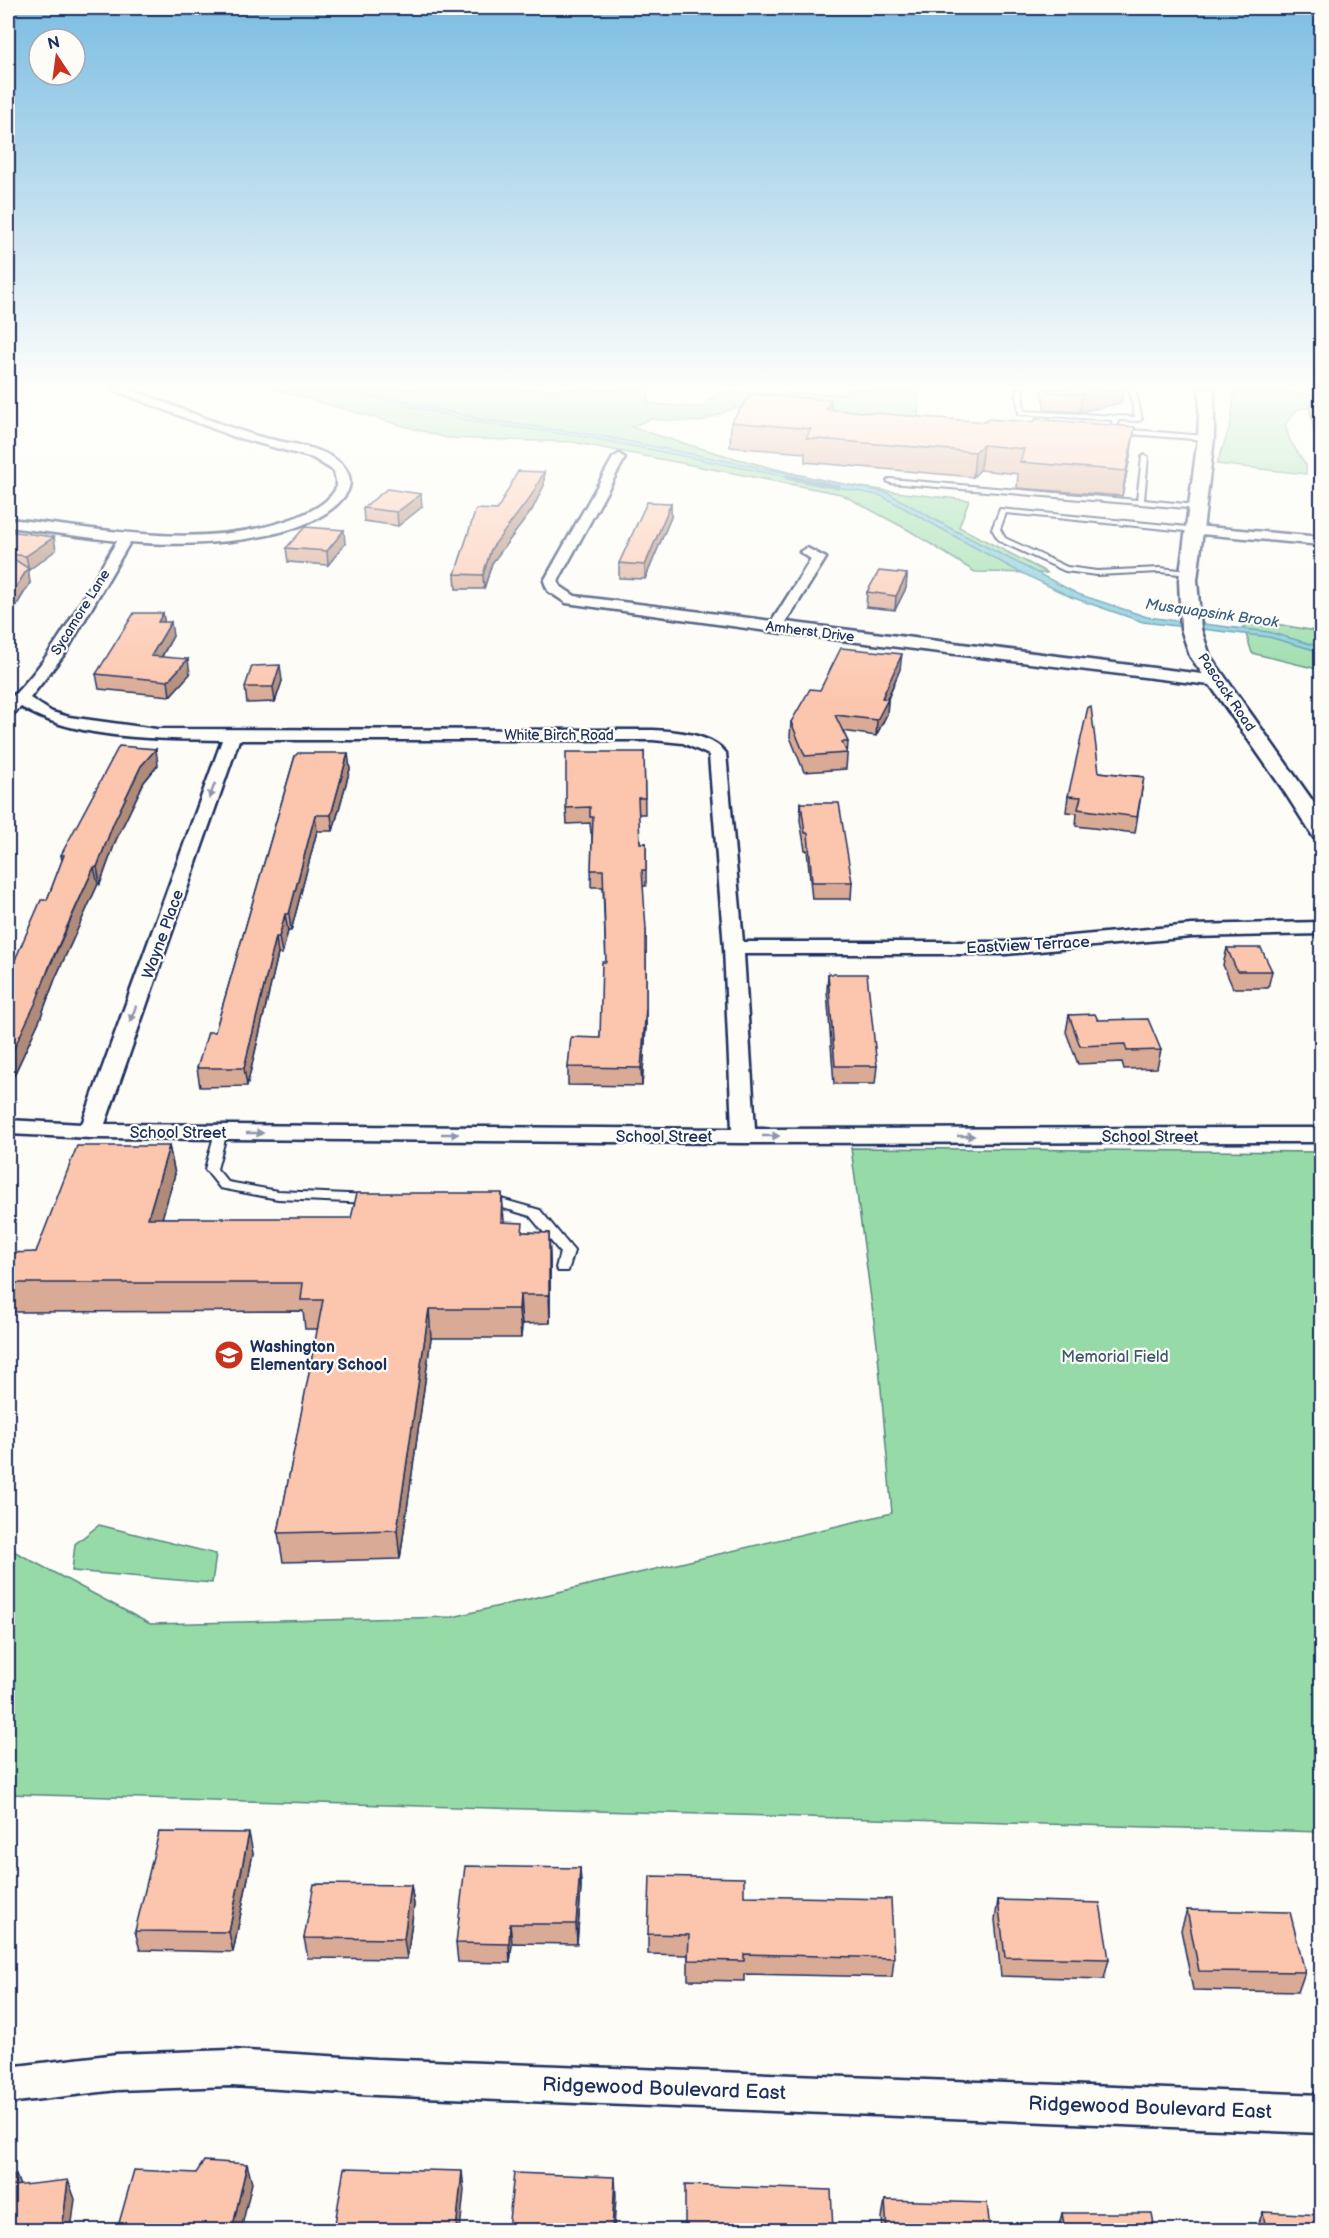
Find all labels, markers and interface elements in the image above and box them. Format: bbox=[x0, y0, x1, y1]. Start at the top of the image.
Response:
north arrow bbox=[27, 27, 87, 87]
text: N bbox=[46, 33, 62, 54]
street label: Sycamore Lane bbox=[47, 566, 114, 658]
water label: Musquapsink Brook bbox=[1144, 595, 1280, 632]
street label: Amherst Drive bbox=[765, 618, 855, 645]
street label: Pascack Road bbox=[1194, 650, 1259, 735]
street label: White Birch Road bbox=[504, 727, 614, 744]
one-way arrow bbox=[207, 782, 217, 800]
street label: Wayne Place bbox=[139, 887, 188, 982]
street label: Eastview Terrace bbox=[966, 933, 1091, 958]
one-way arrow bbox=[127, 1005, 137, 1023]
street label: School Street bbox=[130, 1124, 226, 1143]
one-way arrow bbox=[245, 1128, 264, 1137]
street label: School Street bbox=[616, 1128, 712, 1147]
street label: School Street bbox=[1102, 1128, 1198, 1147]
one-way arrow bbox=[440, 1129, 459, 1139]
one-way arrow bbox=[761, 1131, 780, 1141]
one-way arrow bbox=[956, 1131, 975, 1141]
place label: Washington Elementary School bbox=[250, 1338, 387, 1375]
school or university icon: Washington Elementary School bbox=[213, 1339, 245, 1371]
park label: Memorial Field bbox=[1061, 1348, 1169, 1367]
street label: Ridgewood Boulevard East bbox=[542, 2073, 786, 2105]
street label: Ridgewood Boulevard East bbox=[1028, 2092, 1272, 2124]

